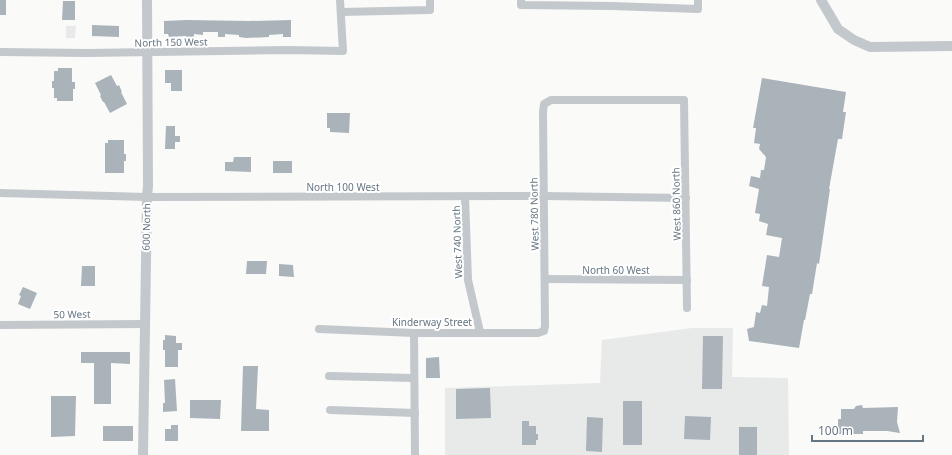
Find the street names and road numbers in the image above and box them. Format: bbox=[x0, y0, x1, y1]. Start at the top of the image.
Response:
street label: North 150 West bbox=[134, 34, 208, 50]
street label: West 860 North bbox=[668, 167, 684, 241]
street label: West 780 North bbox=[526, 177, 542, 251]
street label: North 100 West bbox=[306, 180, 380, 194]
street label: 600 North bbox=[139, 203, 153, 251]
street label: West 740 North bbox=[449, 205, 465, 279]
street label: North 60 West bbox=[582, 263, 650, 277]
street label: 50 West bbox=[53, 307, 91, 321]
street label: Kinderway Street bbox=[392, 315, 472, 329]

